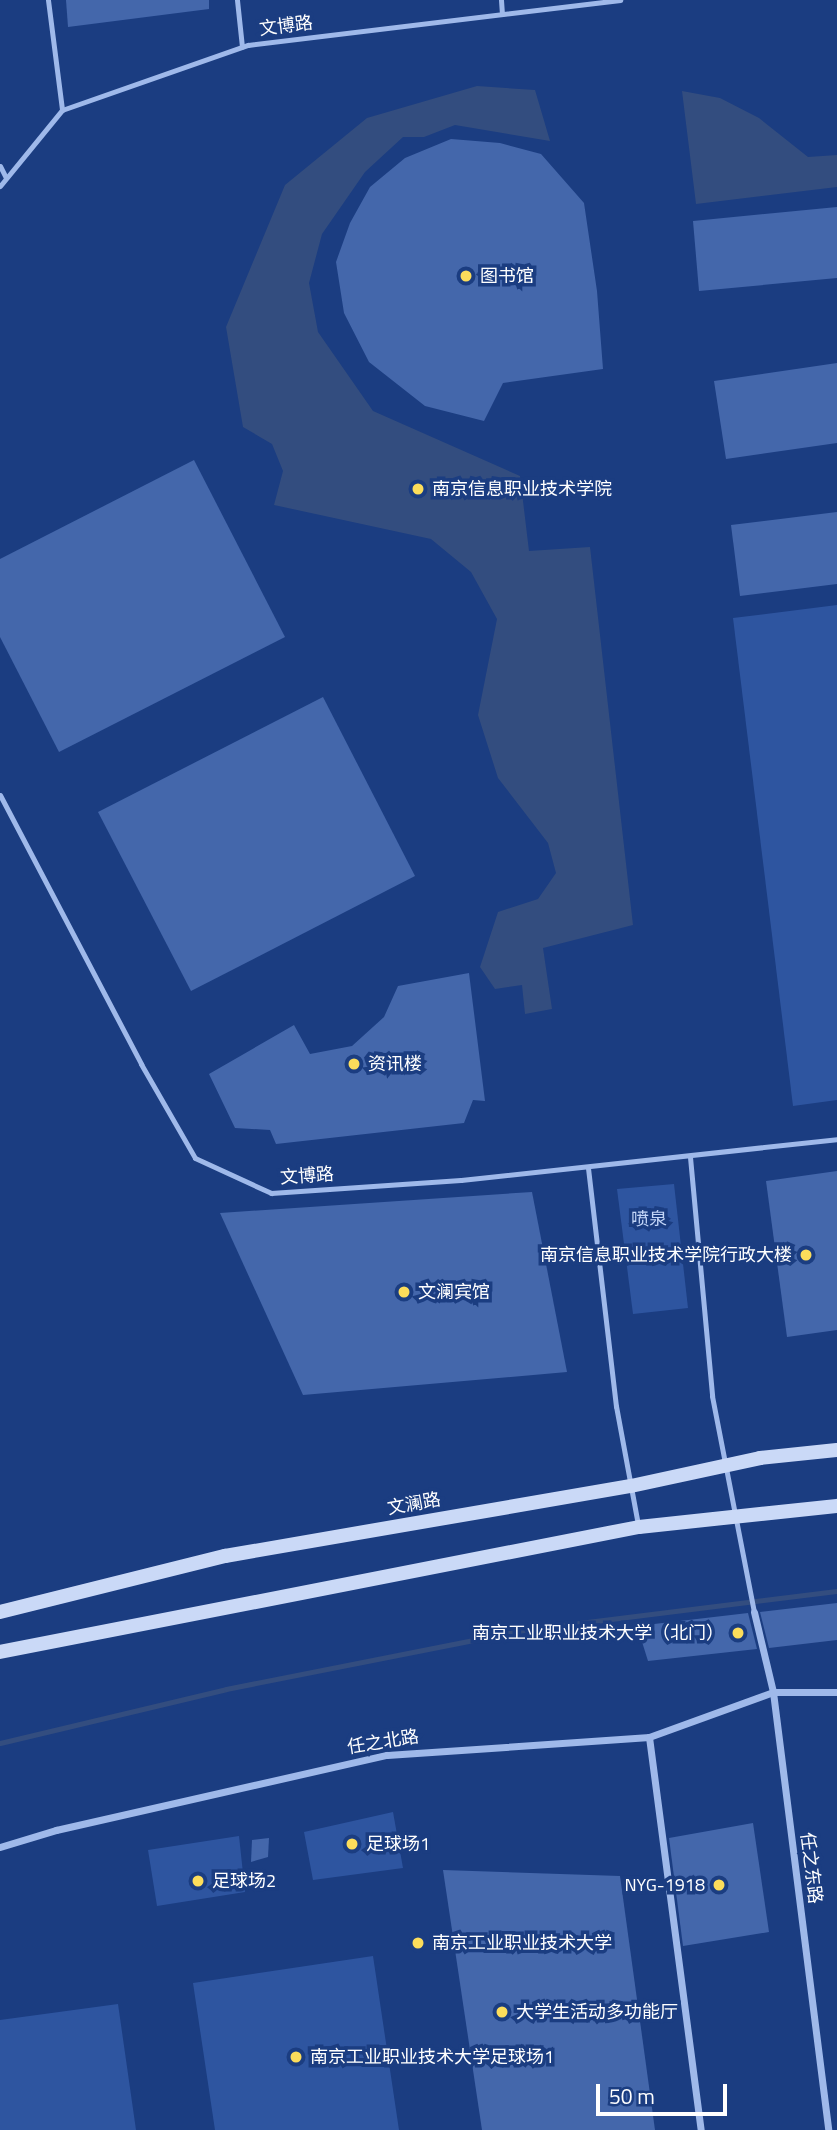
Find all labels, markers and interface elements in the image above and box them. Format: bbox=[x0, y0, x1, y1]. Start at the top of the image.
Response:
street label: 文博路 bbox=[258, 12, 314, 40]
place label: 图书馆 bbox=[480, 265, 534, 287]
marker: 图书馆 bbox=[458, 268, 474, 284]
place label: 南京信息职业技术学院 bbox=[432, 478, 612, 500]
marker: 南京信息职业技术学院 bbox=[410, 481, 426, 497]
place label: 资讯楼 bbox=[368, 1053, 422, 1075]
marker: 资讯楼 bbox=[346, 1056, 362, 1072]
street label: 文博路 bbox=[279, 1163, 335, 1189]
park label: 喷泉 bbox=[631, 1208, 667, 1230]
place label: 南京信息职业技术学院行政大楼 bbox=[540, 1244, 792, 1266]
marker: 南京信息职业技术学院行政大楼 bbox=[798, 1247, 814, 1263]
place label: 文澜宾馆 bbox=[418, 1281, 490, 1303]
marker: 文澜宾馆 bbox=[396, 1284, 412, 1300]
street label: 文澜路 bbox=[386, 1489, 442, 1519]
place label: 南京工业职业技术大学（北门） bbox=[472, 1622, 724, 1644]
marker: 南京工业职业技术大学（北门） bbox=[730, 1625, 746, 1641]
street label: 任之北路 bbox=[346, 1726, 420, 1758]
street label: 任之东路 bbox=[796, 1831, 826, 1905]
place label: 足球场1 bbox=[366, 1833, 430, 1855]
marker: 足球场1 bbox=[344, 1836, 360, 1852]
place label: 足球场2 bbox=[212, 1870, 276, 1892]
marker: 足球场2 bbox=[190, 1873, 206, 1889]
place label: NYG-1918 bbox=[624, 1874, 705, 1896]
marker: NYG-1918 bbox=[711, 1877, 727, 1893]
place label: 南京工业职业技术大学 bbox=[432, 1932, 612, 1954]
marker: 南京工业职业技术大学 bbox=[410, 1935, 426, 1951]
place label: 大学生活动多功能厅 bbox=[516, 2001, 678, 2023]
marker: 大学生活动多功能厅 bbox=[494, 2004, 510, 2020]
place label: 南京工业职业技术大学足球场1 bbox=[310, 2046, 554, 2068]
marker: 南京工业职业技术大学足球场1 bbox=[288, 2049, 304, 2065]
scale bar bbox=[599, 2070, 730, 2114]
text: 50 m bbox=[609, 2080, 655, 2112]

